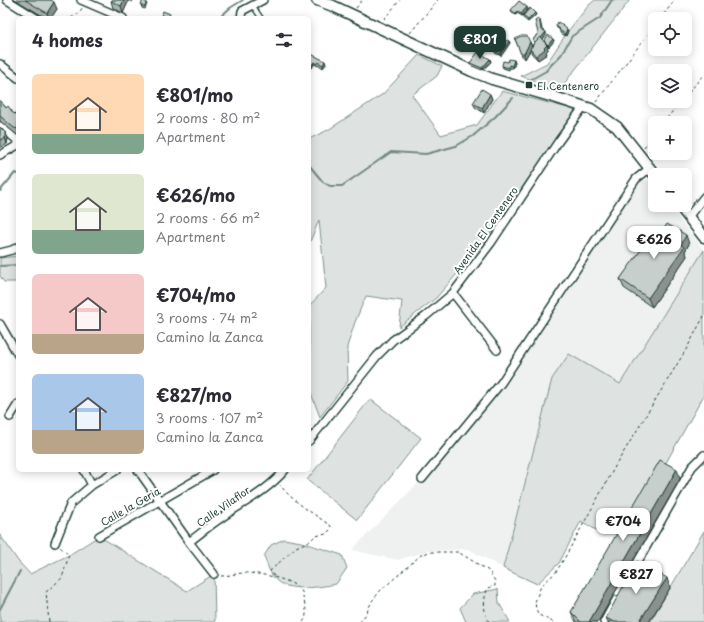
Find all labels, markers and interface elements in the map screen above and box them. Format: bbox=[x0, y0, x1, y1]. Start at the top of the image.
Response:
map controls bbox=[648, 12, 692, 212]
button: locate bbox=[648, 12, 692, 56]
pin: €801 bbox=[456, 26, 504, 60]
text: 4 homes bbox=[32, 27, 103, 53]
icon: filters bbox=[273, 29, 295, 51]
text: €801 bbox=[463, 29, 497, 48]
button: layers bbox=[648, 64, 692, 108]
place label: El Centenero bbox=[537, 78, 600, 93]
marker: El Centenero bbox=[524, 80, 534, 90]
text: €801/mo bbox=[156, 82, 233, 108]
icon: home bbox=[64, 90, 112, 138]
text: 2 rooms · 80 m² bbox=[156, 108, 261, 127]
button: + bbox=[648, 116, 692, 160]
text: Apartment bbox=[156, 127, 225, 146]
button: − bbox=[648, 168, 692, 212]
text: €626/mo bbox=[156, 182, 235, 208]
street label: Avenida El Centenero bbox=[449, 183, 521, 277]
icon: home bbox=[64, 190, 112, 238]
text: 2 rooms · 66 m² bbox=[156, 208, 260, 227]
pin: €626 bbox=[630, 226, 678, 260]
text: Apartment bbox=[156, 227, 225, 246]
text: €626 bbox=[636, 229, 672, 248]
text: €704/mo bbox=[156, 282, 235, 308]
icon: home bbox=[64, 290, 112, 338]
text: 3 rooms · 74 m² bbox=[156, 308, 258, 327]
text: Camino la Zanca bbox=[156, 327, 263, 346]
text: €827/mo bbox=[156, 382, 232, 408]
icon: home bbox=[64, 390, 112, 438]
text: 3 rooms · 107 m² bbox=[156, 408, 263, 427]
text: Camino la Zanca bbox=[156, 427, 263, 446]
street label: Calle la Geria bbox=[97, 482, 163, 529]
street label: Calle Vilaflor bbox=[193, 482, 253, 530]
pin: €704 bbox=[599, 508, 647, 542]
text: €704 bbox=[605, 511, 641, 530]
pin: €827 bbox=[612, 561, 660, 595]
text: €827 bbox=[619, 564, 653, 583]

